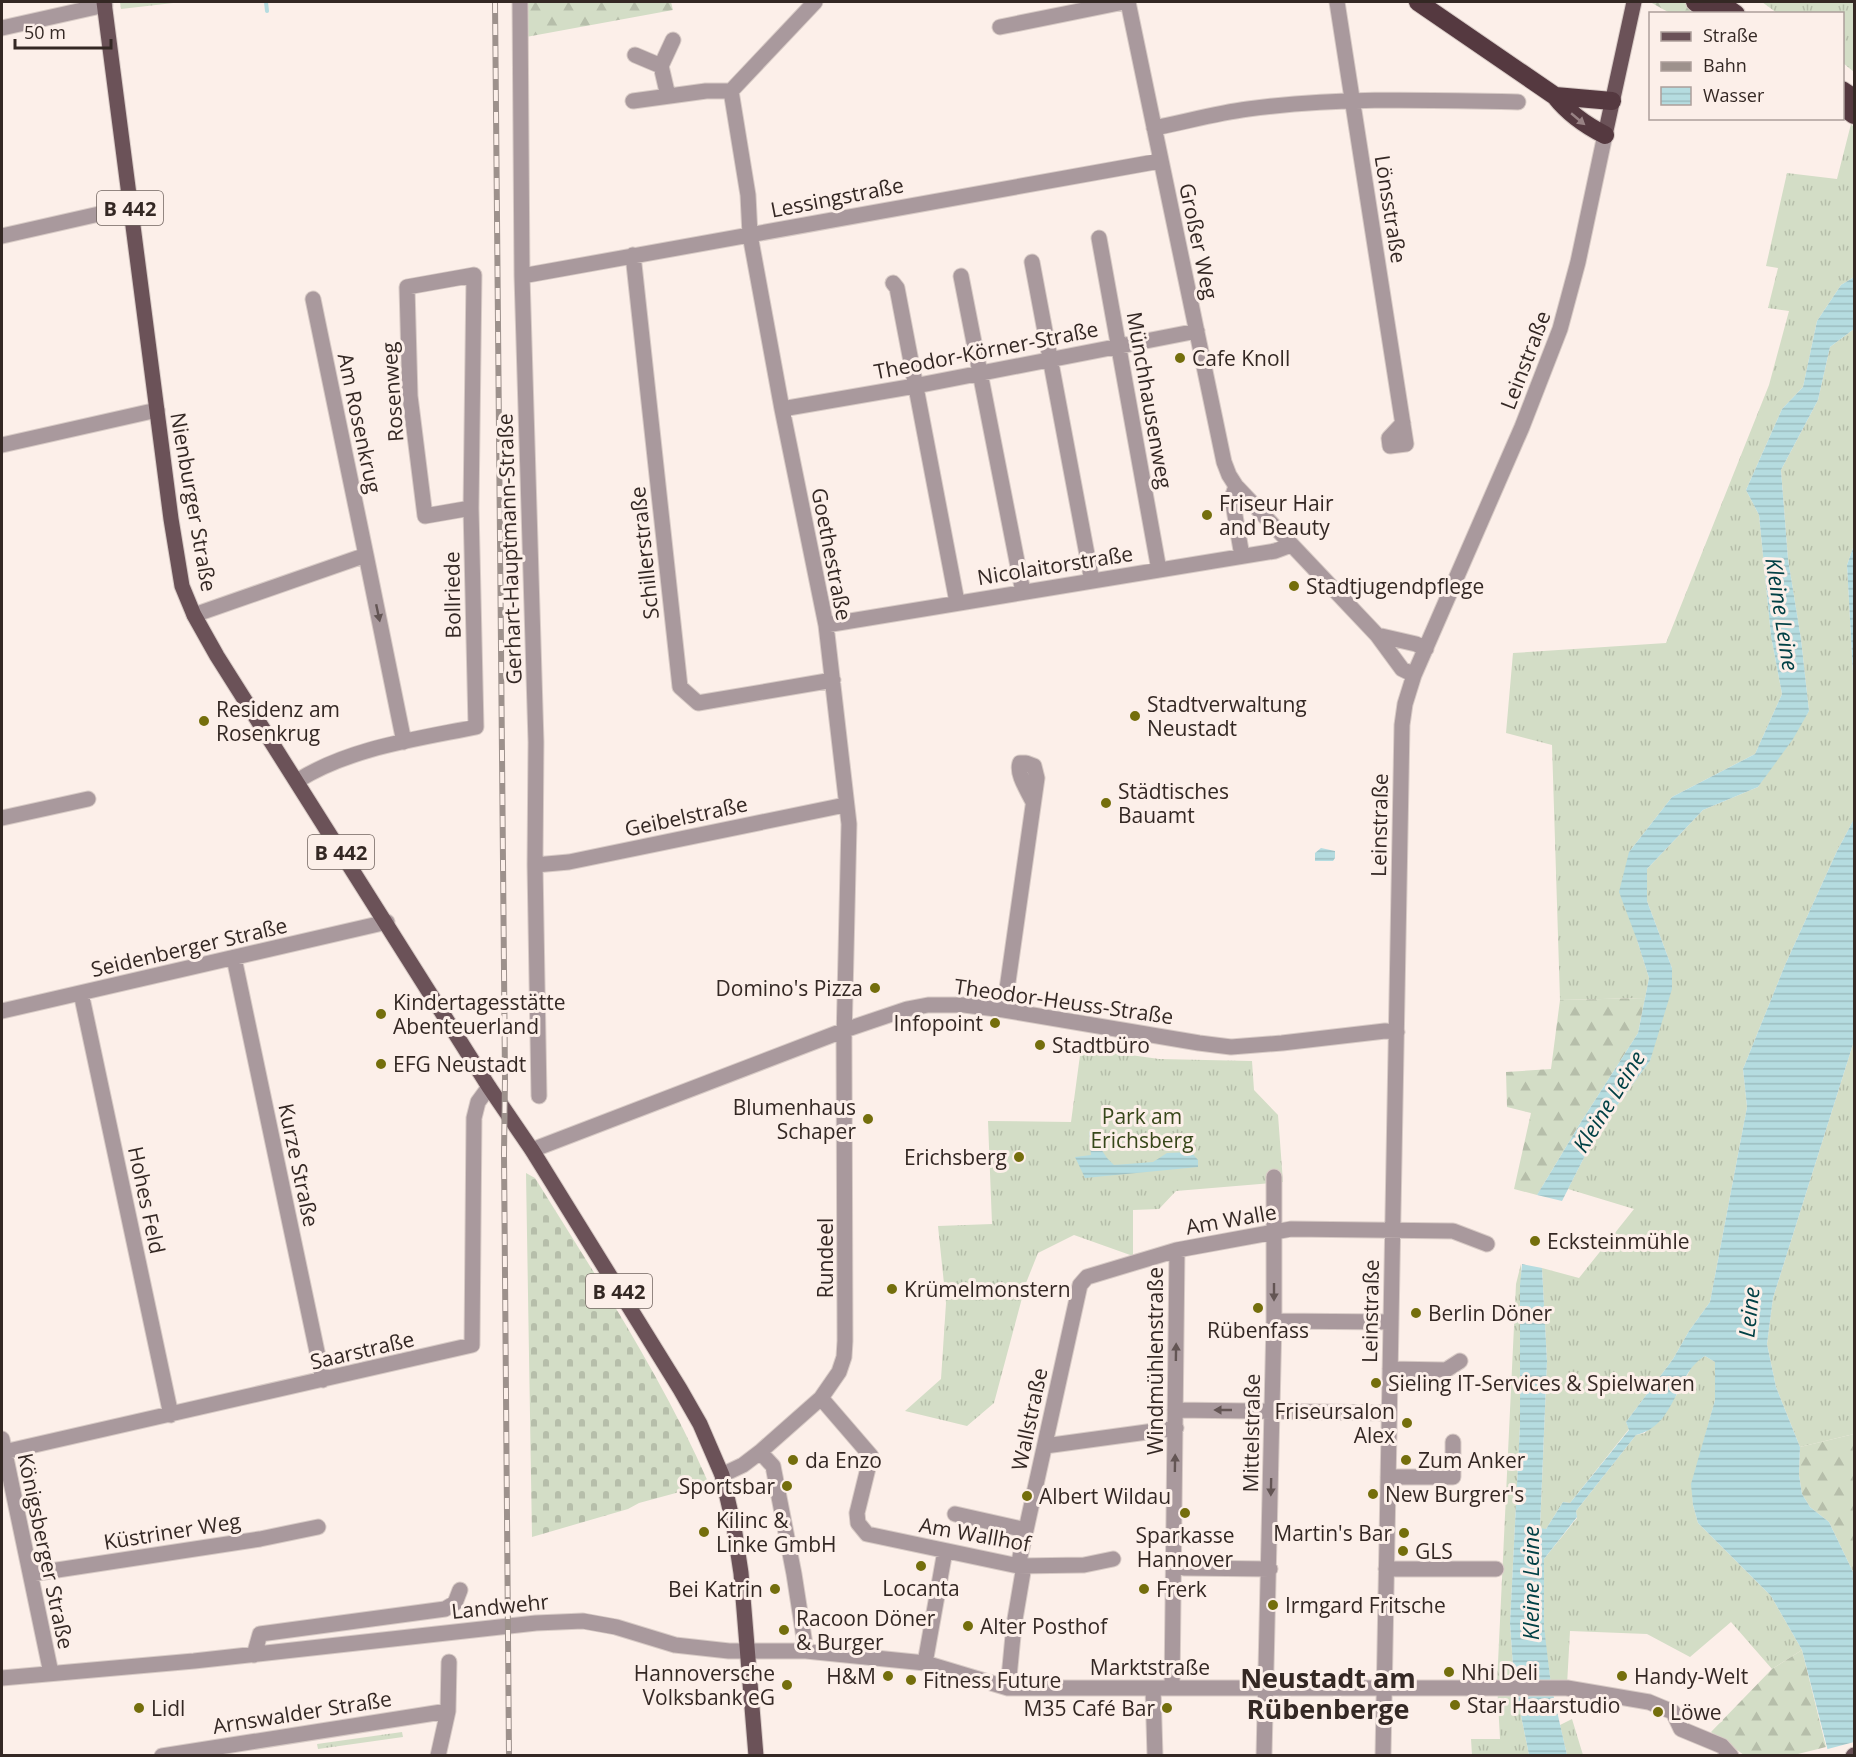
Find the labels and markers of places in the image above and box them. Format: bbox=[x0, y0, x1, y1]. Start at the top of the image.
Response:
place label: Cafe Knoll bbox=[1192, 344, 1290, 372]
marker: Cafe Knoll bbox=[1173, 351, 1187, 365]
place label: Friseur Hair and Beauty bbox=[1219, 489, 1334, 541]
marker: Friseur Hair and Beauty bbox=[1200, 508, 1214, 522]
place label: Stadtjugendpflege bbox=[1306, 572, 1484, 600]
marker: Stadtjugendpflege bbox=[1287, 579, 1301, 593]
place label: Stadtverwaltung Neustadt bbox=[1147, 690, 1307, 742]
place label: Residenz am Rosenkrug bbox=[216, 695, 340, 747]
marker: Stadtverwaltung Neustadt bbox=[1128, 709, 1142, 723]
marker: Residenz am Rosenkrug bbox=[197, 714, 211, 728]
place label: Städtisches Bauamt bbox=[1118, 777, 1229, 829]
marker: Städtisches Bauamt bbox=[1099, 796, 1113, 810]
place label: Domino's Pizza bbox=[716, 974, 863, 1002]
marker: Domino's Pizza bbox=[868, 981, 882, 995]
place label: Kindertagesstätte Abenteuerland bbox=[393, 988, 566, 1040]
marker: Kindertagesstätte Abenteuerland bbox=[374, 1007, 388, 1021]
place label: Infopoint bbox=[893, 1009, 983, 1037]
marker: Infopoint bbox=[988, 1016, 1002, 1030]
place label: Stadtbüro bbox=[1052, 1031, 1150, 1059]
marker: Stadtbüro bbox=[1033, 1038, 1047, 1052]
place label: EFG Neustadt bbox=[393, 1050, 526, 1078]
marker: EFG Neustadt bbox=[374, 1057, 388, 1071]
place label: Blumenhaus Schaper bbox=[733, 1093, 856, 1145]
marker: Blumenhaus Schaper bbox=[861, 1112, 875, 1126]
place label: Erichsberg bbox=[904, 1143, 1007, 1171]
marker: Erichsberg bbox=[1012, 1150, 1026, 1164]
place label: Ecksteinmühle bbox=[1547, 1227, 1690, 1255]
marker: Ecksteinmühle bbox=[1528, 1234, 1542, 1248]
place label: Krümelmonstern bbox=[904, 1275, 1071, 1303]
marker: Krümelmonstern bbox=[885, 1282, 899, 1296]
place label: Berlin Döner bbox=[1428, 1299, 1552, 1327]
marker: Rübenfass bbox=[1251, 1301, 1265, 1315]
marker: Berlin Döner bbox=[1409, 1306, 1423, 1320]
place label: Rübenfass bbox=[1207, 1316, 1309, 1344]
place label: Sieling IT-Services & Spielwaren bbox=[1388, 1369, 1695, 1397]
marker: Sieling IT-Services & Spielwaren bbox=[1369, 1376, 1383, 1390]
place label: Friseursalon Alex bbox=[1275, 1397, 1395, 1449]
marker: Friseursalon Alex bbox=[1400, 1416, 1414, 1430]
place label: da Enzo bbox=[805, 1446, 882, 1474]
place label: Zum Anker bbox=[1418, 1446, 1526, 1474]
marker: da Enzo bbox=[786, 1453, 800, 1467]
marker: Zum Anker bbox=[1399, 1453, 1413, 1467]
place label: Sportsbar bbox=[679, 1472, 775, 1500]
marker: Sportsbar bbox=[780, 1479, 794, 1493]
place label: New Burgrer's bbox=[1385, 1480, 1524, 1508]
place label: Albert Wildau bbox=[1039, 1482, 1171, 1510]
marker: New Burgrer's bbox=[1366, 1487, 1380, 1501]
marker: Albert Wildau bbox=[1020, 1489, 1034, 1503]
place label: Kilinc & Linke GmbH bbox=[716, 1506, 836, 1558]
marker: Sparkasse Hannover bbox=[1178, 1506, 1192, 1520]
place label: Martin's Bar bbox=[1273, 1519, 1392, 1547]
place label: Sparkasse Hannover bbox=[1135, 1521, 1235, 1573]
marker: Kilinc & Linke GmbH bbox=[697, 1525, 711, 1539]
marker: Martin's Bar bbox=[1397, 1526, 1411, 1540]
place label: GLS bbox=[1415, 1537, 1453, 1565]
marker: GLS bbox=[1396, 1544, 1410, 1558]
marker: Locanta bbox=[914, 1559, 928, 1573]
place label: Locanta bbox=[882, 1574, 960, 1602]
place label: Bei Katrin bbox=[668, 1575, 763, 1603]
place label: Frerk bbox=[1156, 1575, 1207, 1603]
marker: Bei Katrin bbox=[768, 1582, 782, 1596]
marker: Frerk bbox=[1137, 1582, 1151, 1596]
place label: Irmgard Fritsche bbox=[1285, 1591, 1446, 1619]
marker: Irmgard Fritsche bbox=[1266, 1598, 1280, 1612]
place label: Racoon Döner & Burger bbox=[796, 1604, 936, 1656]
place label: Alter Posthof bbox=[980, 1612, 1109, 1640]
marker: Alter Posthof bbox=[961, 1619, 975, 1633]
marker: Racoon Döner & Burger bbox=[777, 1623, 791, 1637]
place label: Nhi Deli bbox=[1461, 1658, 1538, 1686]
place label: Hannoversche Volksbank eG bbox=[634, 1659, 775, 1711]
place label: H&M bbox=[826, 1662, 876, 1690]
place label: Handy-Welt bbox=[1634, 1662, 1748, 1690]
marker: Nhi Deli bbox=[1442, 1665, 1456, 1679]
place label: Fitness Future bbox=[923, 1666, 1061, 1694]
marker: H&M bbox=[881, 1669, 895, 1683]
marker: Handy-Welt bbox=[1615, 1669, 1629, 1683]
marker: Fitness Future bbox=[904, 1673, 918, 1687]
marker: Hannoversche Volksbank eG bbox=[780, 1678, 794, 1692]
place label: Star Haarstudio bbox=[1467, 1691, 1620, 1719]
place label: Lidl bbox=[151, 1694, 185, 1722]
place label: M35 Café Bar bbox=[1024, 1694, 1155, 1722]
marker: Star Haarstudio bbox=[1448, 1698, 1462, 1712]
place label: Löwe bbox=[1670, 1698, 1722, 1726]
marker: Lidl bbox=[132, 1701, 146, 1715]
marker: M35 Café Bar bbox=[1160, 1701, 1174, 1715]
marker: Löwe bbox=[1651, 1705, 1665, 1719]

